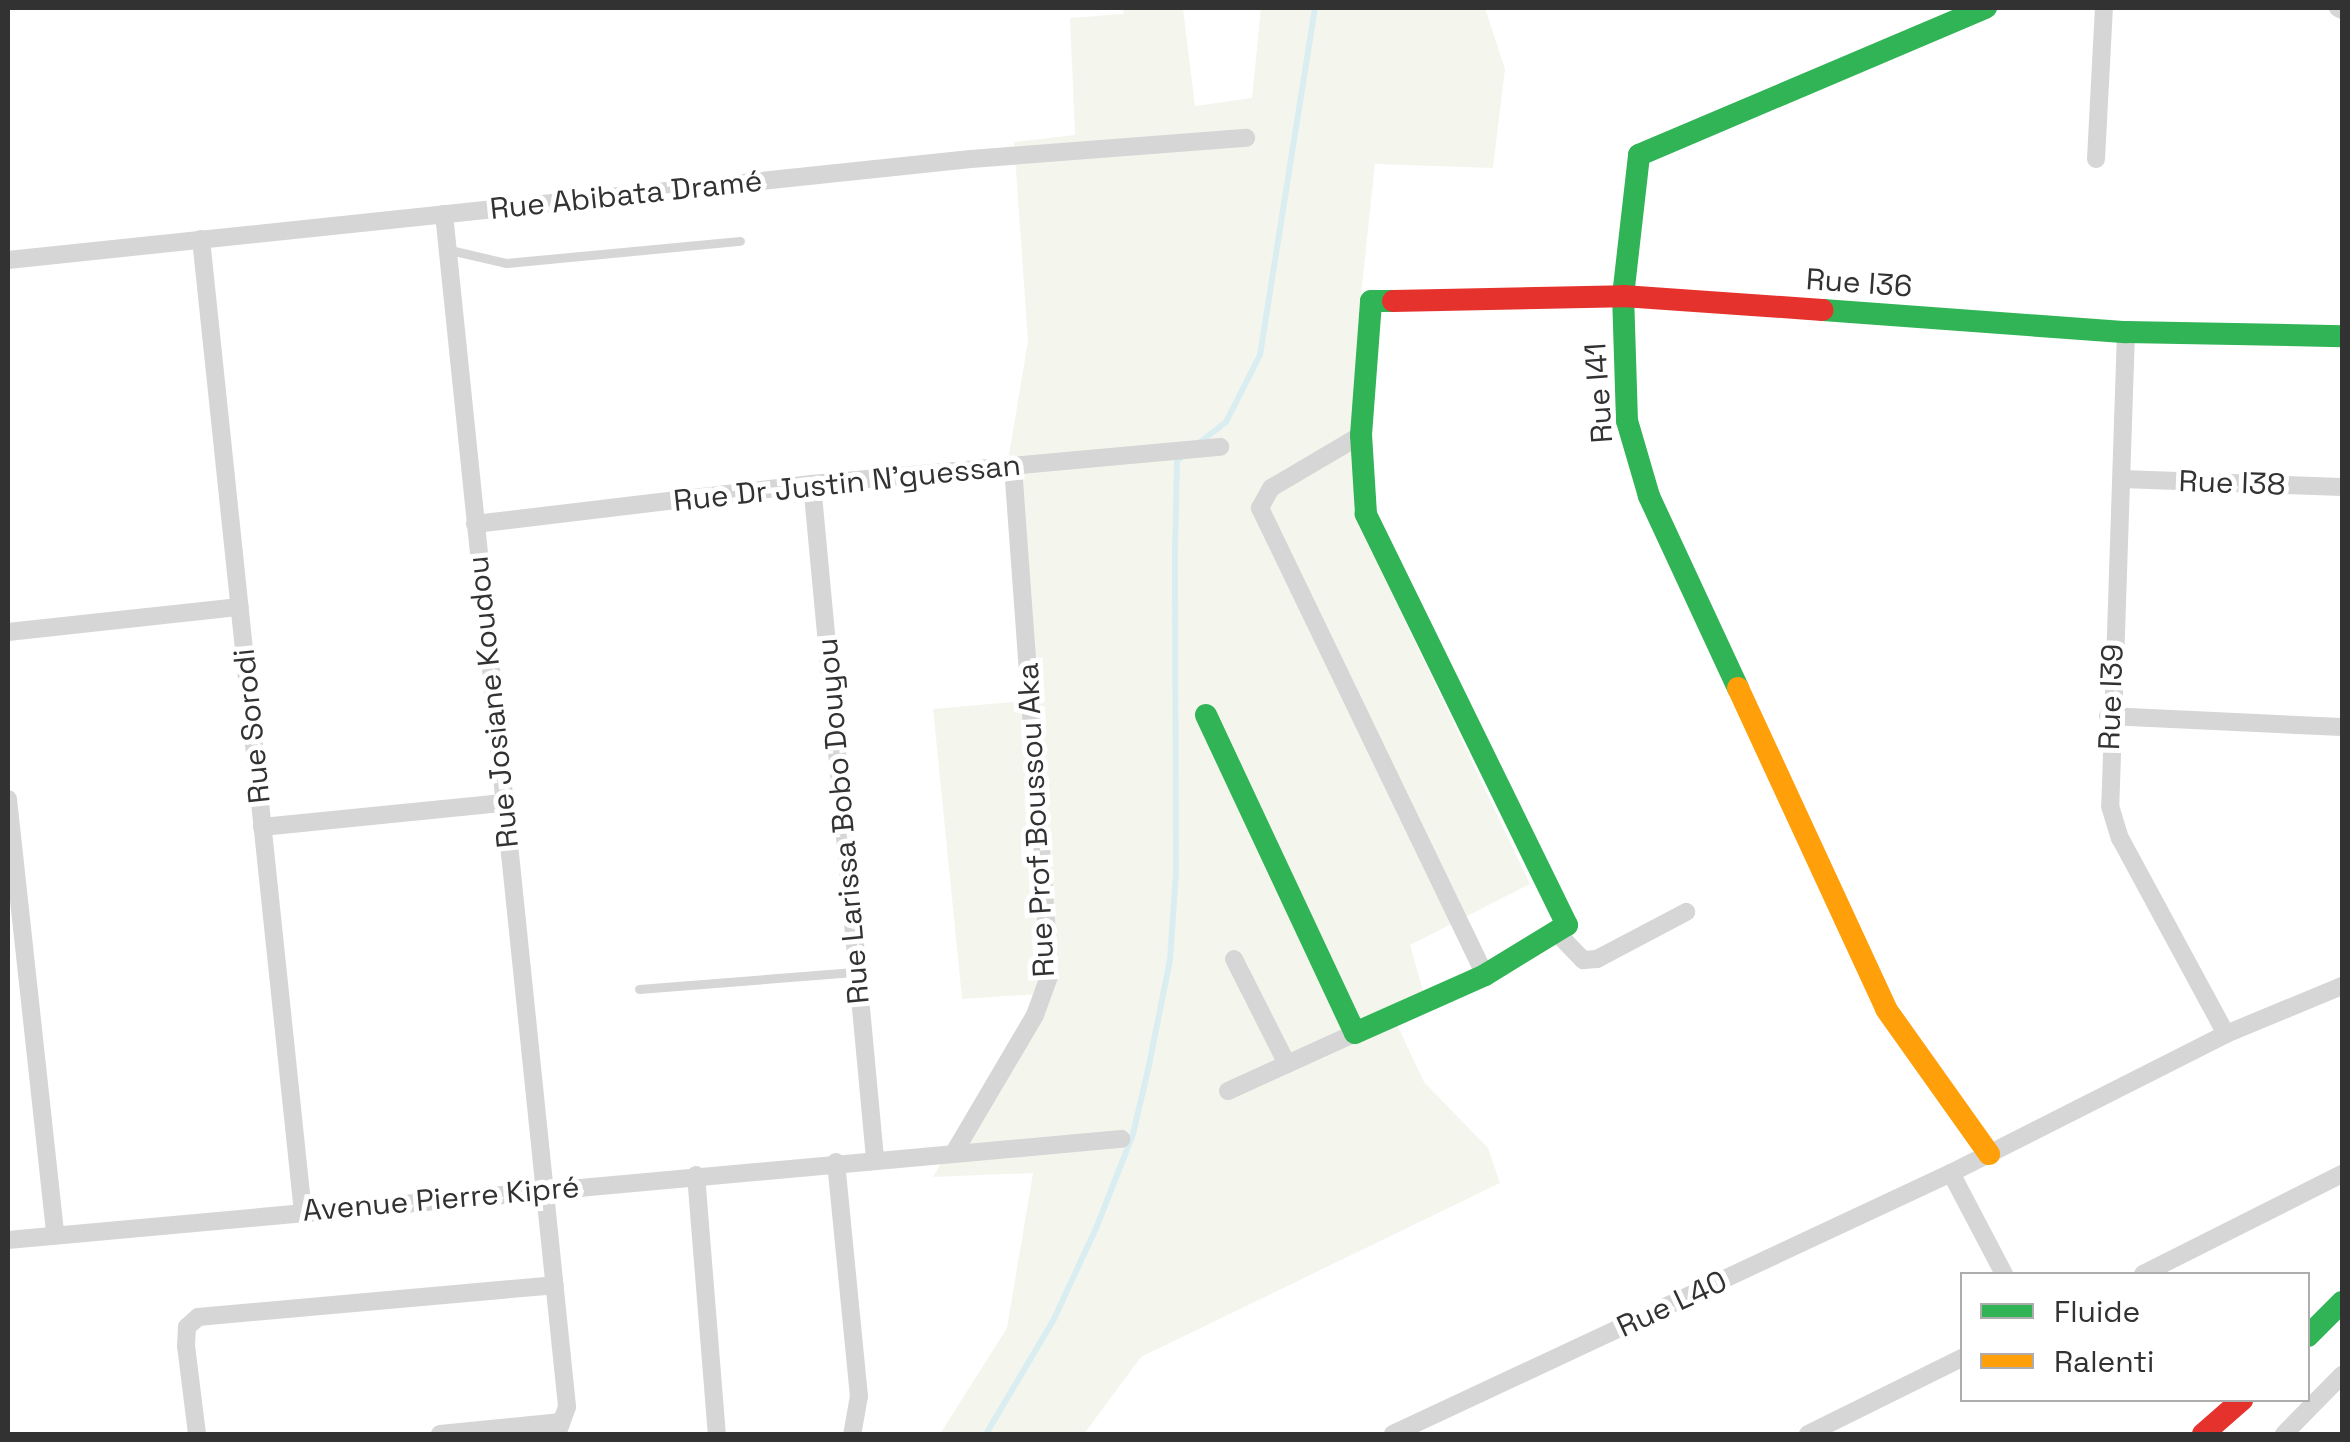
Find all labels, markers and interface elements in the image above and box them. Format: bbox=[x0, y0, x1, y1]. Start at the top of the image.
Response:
street label: Rue Abibata Dramé bbox=[488, 163, 764, 227]
street label: Rue I36 bbox=[1805, 261, 1913, 305]
street label: Rue I41 bbox=[1578, 342, 1620, 444]
street label: Rue Dr Justin N'guessan bbox=[672, 447, 1022, 519]
street label: Rue I38 bbox=[2178, 463, 2286, 503]
street label: Rue Josiane Koudou bbox=[460, 554, 526, 850]
street label: Rue Larissa Bobo Douyou bbox=[809, 636, 877, 1006]
street label: Rue I39 bbox=[2091, 643, 2131, 751]
street label: Rue Sorodi bbox=[226, 647, 278, 805]
street label: Rue Prof Boussou Aka bbox=[1010, 662, 1062, 978]
street label: Avenue Pierre Kipré bbox=[301, 1169, 581, 1229]
street label: Rue L40 bbox=[1611, 1263, 1733, 1345]
legend bbox=[1960, 1272, 2310, 1402]
text: Fluide bbox=[2054, 1292, 2140, 1331]
text: Ralenti bbox=[2054, 1342, 2154, 1381]

